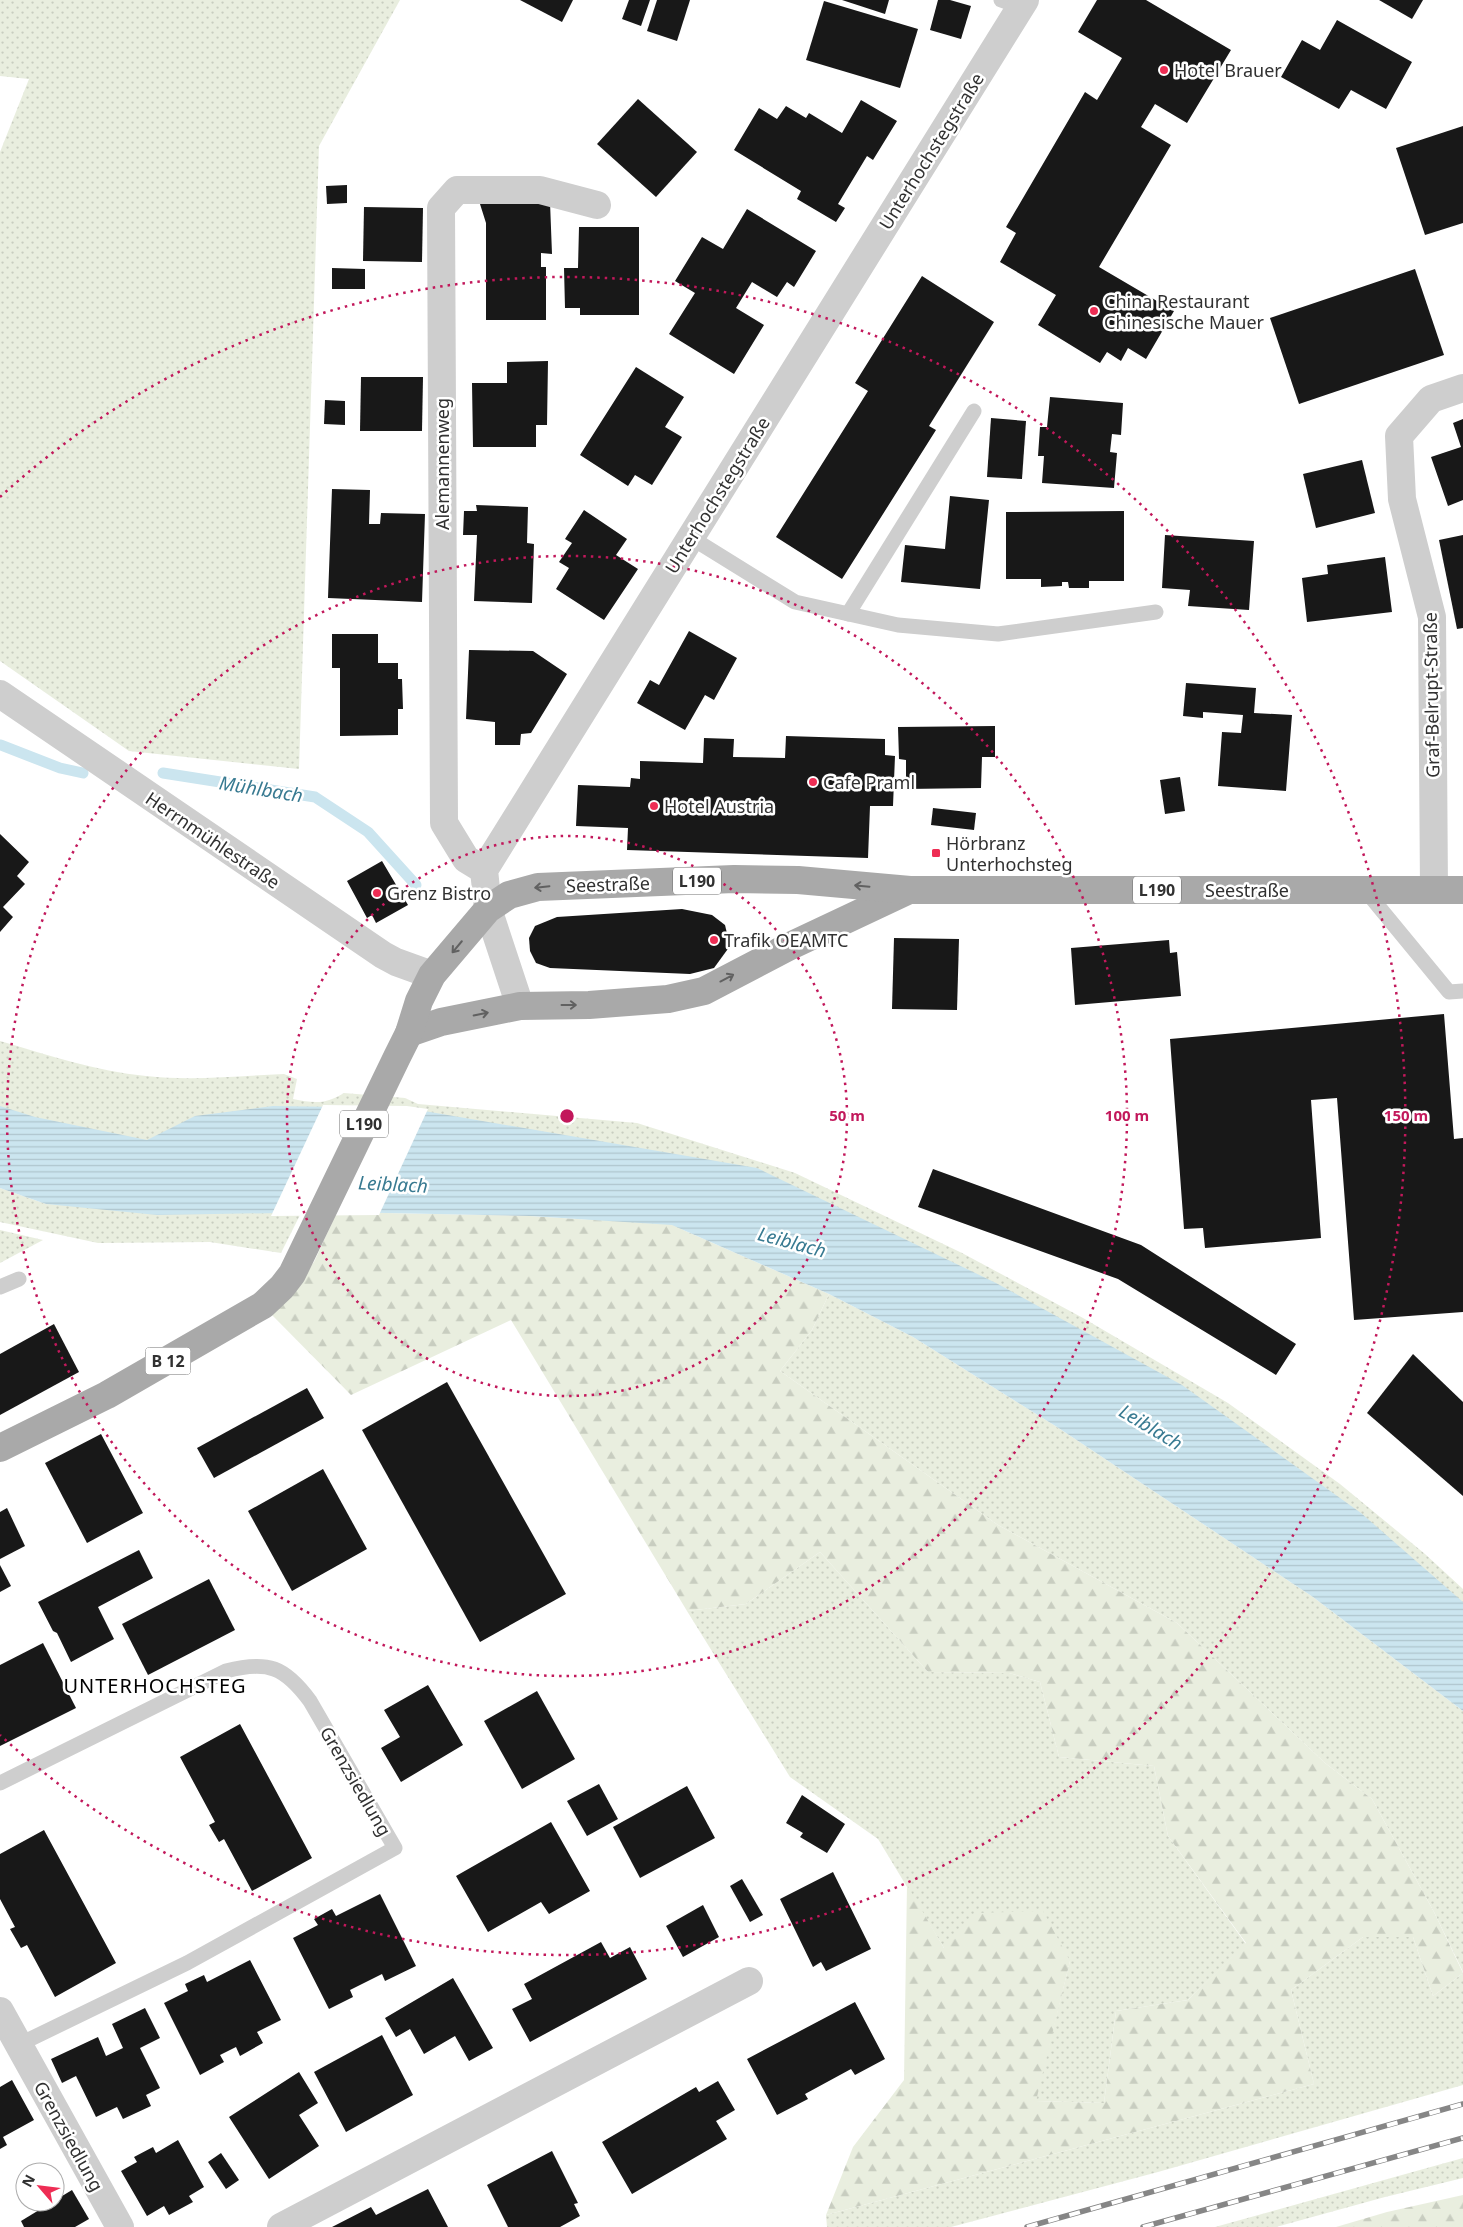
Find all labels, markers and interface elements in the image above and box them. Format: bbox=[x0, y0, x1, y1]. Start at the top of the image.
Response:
place label: Hotel Brauer bbox=[1174, 58, 1282, 82]
marker: Hotel Brauer bbox=[1158, 64, 1170, 76]
street label: Unterhochstegstraße bbox=[873, 68, 989, 234]
place label: China Restaurant Chinesische Mauer bbox=[1104, 289, 1265, 334]
marker: China Restaurant Chinesische Mauer bbox=[1088, 305, 1100, 317]
street label: Alemannenweg bbox=[430, 398, 454, 530]
street label: Unterhochstegstraße bbox=[659, 412, 775, 578]
street label: Graf-Belrupt-Straße bbox=[1418, 612, 1444, 778]
water label: Mühlbach bbox=[217, 770, 305, 808]
place label: Cafe Praml bbox=[823, 770, 915, 794]
marker: Cafe Praml bbox=[807, 776, 819, 788]
street label: Herrnmühlestraße bbox=[141, 786, 285, 894]
place label: Hotel Austria bbox=[664, 794, 774, 818]
marker: Hotel Austria bbox=[648, 800, 660, 812]
place label: Hörbranz Unterhochsteg bbox=[946, 831, 1073, 876]
marker: Hörbranz Unterhochsteg bbox=[930, 847, 942, 859]
road number: L190 bbox=[673, 868, 721, 894]
street label: Seestraße bbox=[566, 871, 650, 897]
road number: L190 bbox=[1133, 876, 1181, 904]
street label: Seestraße bbox=[1205, 878, 1289, 902]
place label: Grenz Bistro bbox=[387, 881, 491, 905]
one-way arrow bbox=[854, 881, 870, 890]
one-way arrow bbox=[535, 882, 551, 892]
marker: Grenz Bistro bbox=[371, 887, 383, 899]
place label: Trafik OEAMTC bbox=[724, 928, 848, 952]
marker: Trafik OEAMTC bbox=[708, 934, 720, 946]
one-way arrow bbox=[451, 940, 462, 953]
one-way arrow bbox=[720, 973, 735, 983]
one-way arrow bbox=[561, 1001, 577, 1010]
one-way arrow bbox=[472, 1009, 488, 1018]
text: 50 m bbox=[829, 1105, 865, 1125]
text: 100 m bbox=[1105, 1105, 1149, 1125]
text: 150 m bbox=[1384, 1105, 1428, 1125]
centre of rings bbox=[558, 1107, 576, 1125]
road number: L190 bbox=[340, 1110, 388, 1138]
water label: Leiblach bbox=[357, 1169, 429, 1199]
water label: Leiblach bbox=[755, 1220, 829, 1264]
road number: B 12 bbox=[146, 1348, 190, 1374]
water label: Leiblach bbox=[1114, 1398, 1188, 1456]
district label: UNTERHOCHSTEG bbox=[63, 1672, 247, 1699]
street label: Grenzsiedlung bbox=[315, 1722, 397, 1840]
street label: Grenzsiedlung bbox=[29, 2077, 109, 2195]
north arrow bbox=[15, 2162, 65, 2212]
text: N bbox=[17, 2171, 39, 2190]

